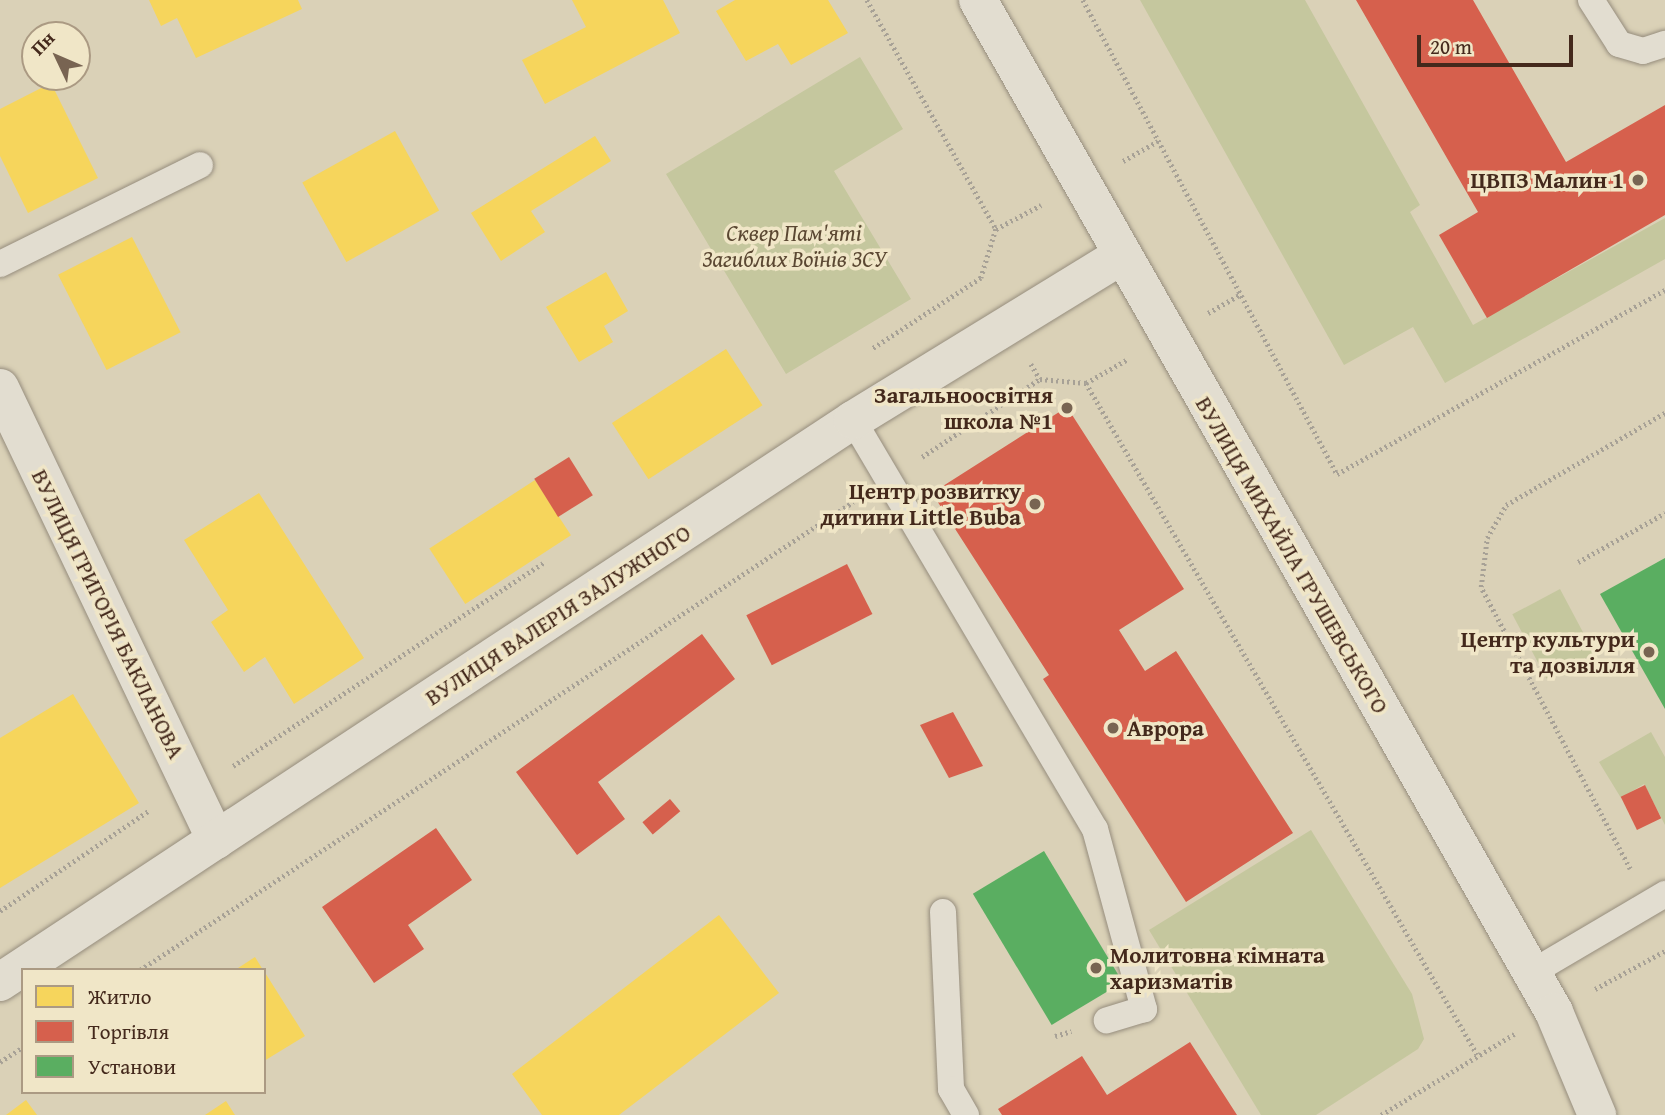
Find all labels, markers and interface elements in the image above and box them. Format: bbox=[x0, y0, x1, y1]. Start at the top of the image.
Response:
north arrow bbox=[21, 21, 91, 91]
scale bar bbox=[1420, 21, 1576, 65]
text: Пн bbox=[24, 24, 61, 61]
text: 20 m bbox=[1430, 31, 1472, 62]
place label: ЦВПЗ Малин 1 bbox=[1470, 166, 1624, 194]
marker: ЦВПЗ Малин 1 bbox=[1630, 172, 1646, 188]
park label: Сквер Пам'яті Загиблих Воїнів ЗСУ bbox=[702, 219, 886, 273]
place label: Загальноосвітня школа №1 bbox=[874, 381, 1053, 435]
street label: ВУЛИЦЯ МИХАЙЛА ГРУШЕВСЬКОГО bbox=[1190, 392, 1394, 718]
marker: Загальноосвітня школа №1 bbox=[1059, 400, 1075, 416]
street label: ВУЛИЦЯ ГРИГОРІЯ БАКЛАНОВА bbox=[26, 465, 190, 763]
place label: Центр розвитку дитини Little Buba bbox=[820, 477, 1021, 531]
marker: Центр розвитку дитини Little Buba bbox=[1027, 496, 1043, 512]
street label: ВУЛИЦЯ ВАЛЕРІЯ ЗАЛУЖНОГО bbox=[420, 519, 696, 711]
place label: Центр культури та дозвілля bbox=[1461, 625, 1635, 679]
marker: Центр культури та дозвілля bbox=[1641, 644, 1657, 660]
place label: Аврора bbox=[1127, 714, 1204, 742]
marker: Аврора bbox=[1105, 720, 1121, 736]
place label: Молитовна кімната харизматів bbox=[1110, 941, 1325, 995]
marker: Молитовна кімната харизматів bbox=[1088, 960, 1104, 976]
legend bbox=[21, 968, 266, 1094]
text: Житло bbox=[88, 981, 152, 1012]
text: Торгівля bbox=[88, 1016, 169, 1047]
text: Установи bbox=[88, 1051, 176, 1082]

